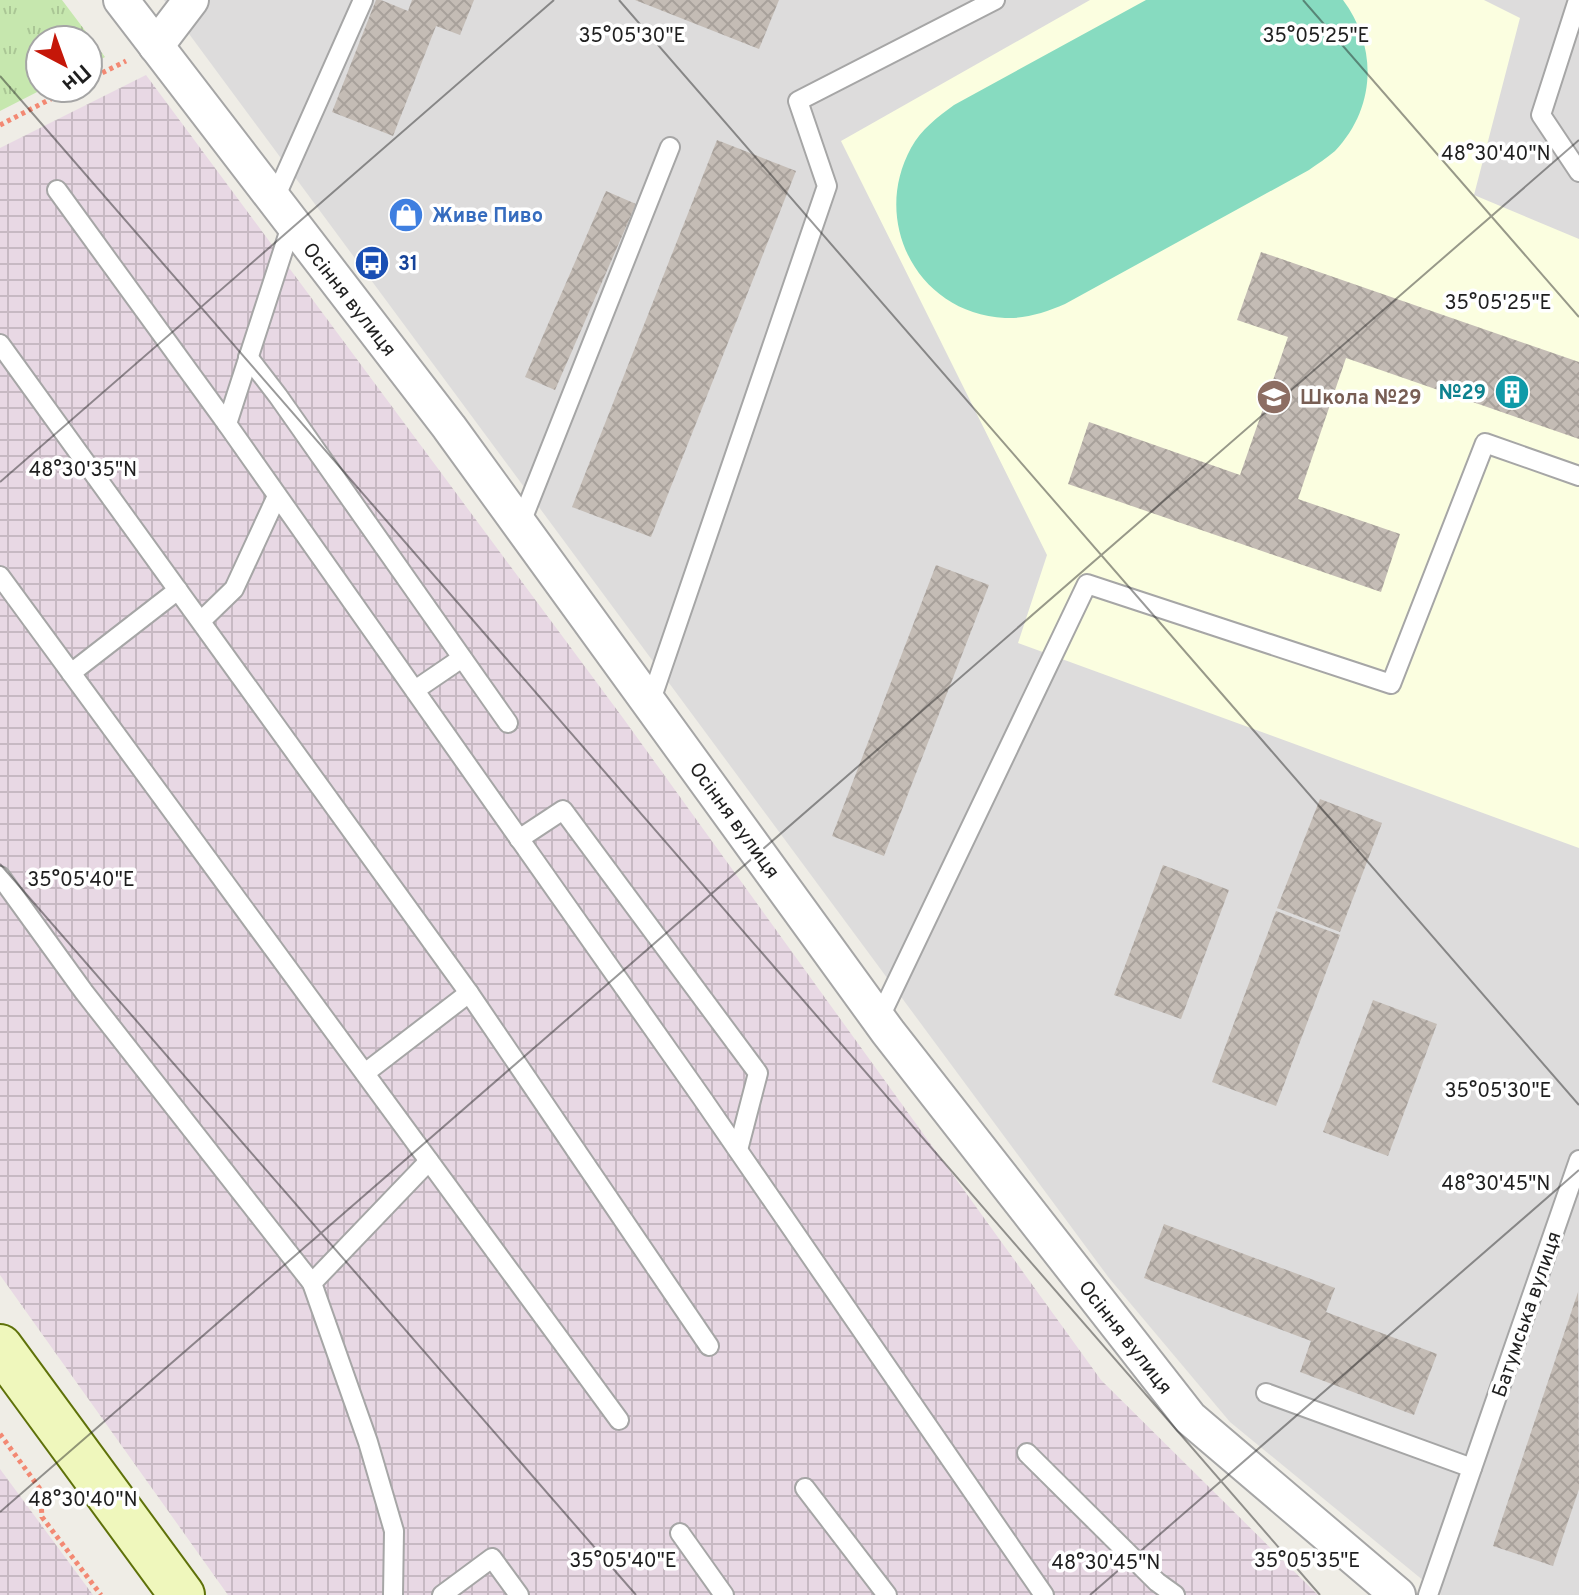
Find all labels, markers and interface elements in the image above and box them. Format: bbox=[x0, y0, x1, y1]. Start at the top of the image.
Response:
north arrow bbox=[24, 24, 104, 104]
text: 35°05'30"E bbox=[579, 24, 685, 50]
text: 35°05'25"E bbox=[1263, 24, 1369, 50]
text: Пн bbox=[55, 57, 96, 97]
text: 48°30'40"N bbox=[1441, 142, 1551, 168]
shop icon: Живе Пиво bbox=[387, 196, 425, 234]
place label: Живе Пиво bbox=[432, 204, 543, 230]
street label: Осіння вулиця bbox=[296, 238, 401, 363]
bus stop icon: 31 bbox=[353, 244, 391, 282]
place label: 31 bbox=[398, 252, 418, 278]
text: 35°05'25"E bbox=[1445, 291, 1551, 317]
building icon: №29 bbox=[1493, 373, 1531, 411]
school or university icon: Школа №29 bbox=[1255, 378, 1293, 416]
place label: №29 bbox=[1439, 381, 1486, 407]
place label: Школа №29 bbox=[1300, 386, 1421, 412]
text: 48°30'35"N bbox=[29, 458, 137, 484]
street label: Осіння вулиця bbox=[682, 758, 784, 885]
text: 35°05'40"E bbox=[27, 868, 135, 894]
text: 35°05'30"E bbox=[1445, 1079, 1551, 1105]
text: 48°30'45"N bbox=[1442, 1172, 1550, 1198]
street label: Батумська вулиця bbox=[1487, 1228, 1568, 1401]
street label: Осіння вулиця bbox=[1072, 1276, 1177, 1401]
text: 48°30'40"N bbox=[28, 1488, 138, 1514]
text: 35°05'40"E bbox=[569, 1549, 677, 1575]
text: 35°05'35"E bbox=[1254, 1549, 1360, 1575]
text: 48°30'45"N bbox=[1052, 1551, 1160, 1577]

